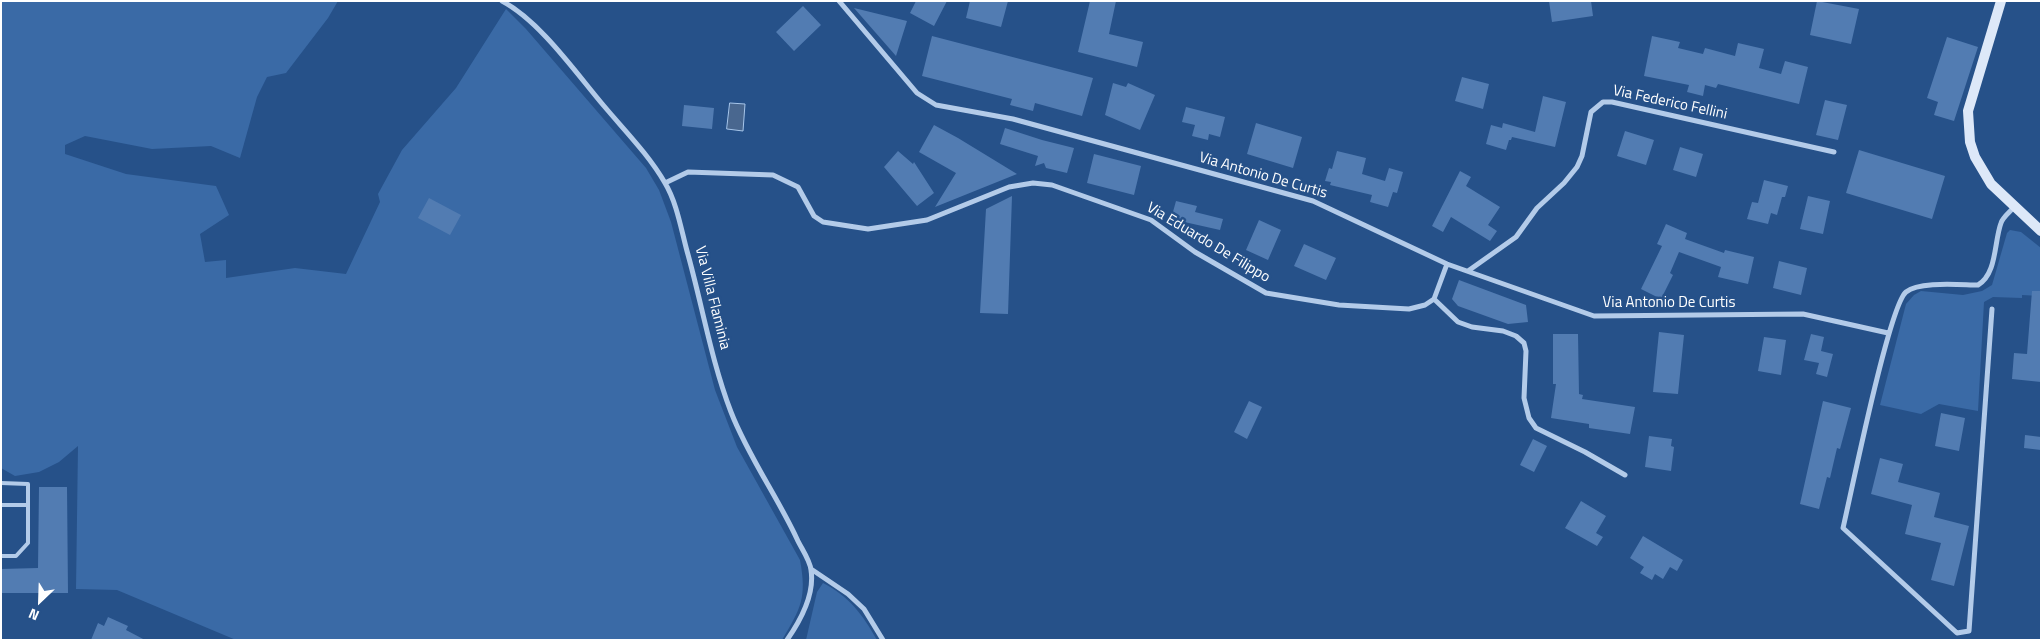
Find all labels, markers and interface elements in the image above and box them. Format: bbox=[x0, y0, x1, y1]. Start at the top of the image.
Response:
street label: Via Federico Fellini bbox=[1611, 82, 1729, 124]
street label: Via Antonio De Curtis bbox=[1197, 149, 1329, 203]
street label: Via Eduardo De Filippo bbox=[1143, 199, 1273, 287]
street label: Via Villa Flaminia bbox=[690, 244, 734, 352]
street label: Via Antonio De Curtis bbox=[1603, 294, 1735, 312]
north arrow bbox=[15, 576, 65, 626]
text: N bbox=[25, 604, 42, 627]

